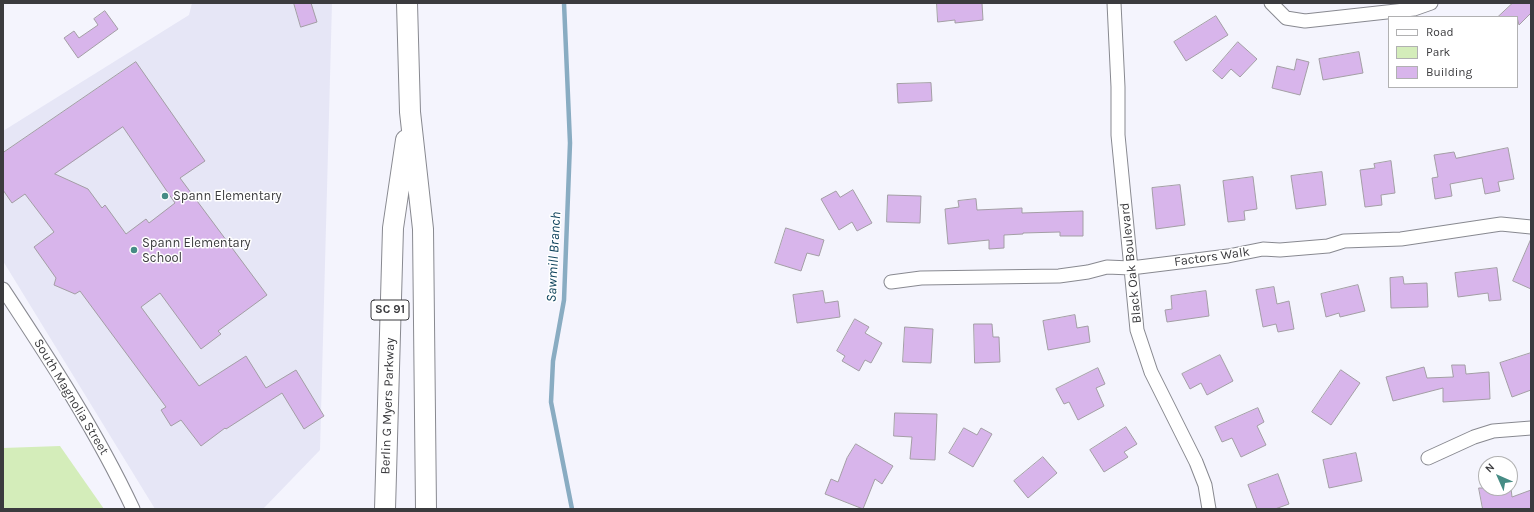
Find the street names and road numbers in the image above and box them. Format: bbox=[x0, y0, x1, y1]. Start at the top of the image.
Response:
street label: Black Oak Boulevard bbox=[1117, 202, 1145, 324]
street label: Factors Walk bbox=[1173, 244, 1251, 270]
road number: SC 91 bbox=[371, 300, 409, 320]
street label: South Magnolia Street bbox=[30, 336, 112, 458]
street label: Berlin G Myers Parkway bbox=[378, 337, 398, 475]

